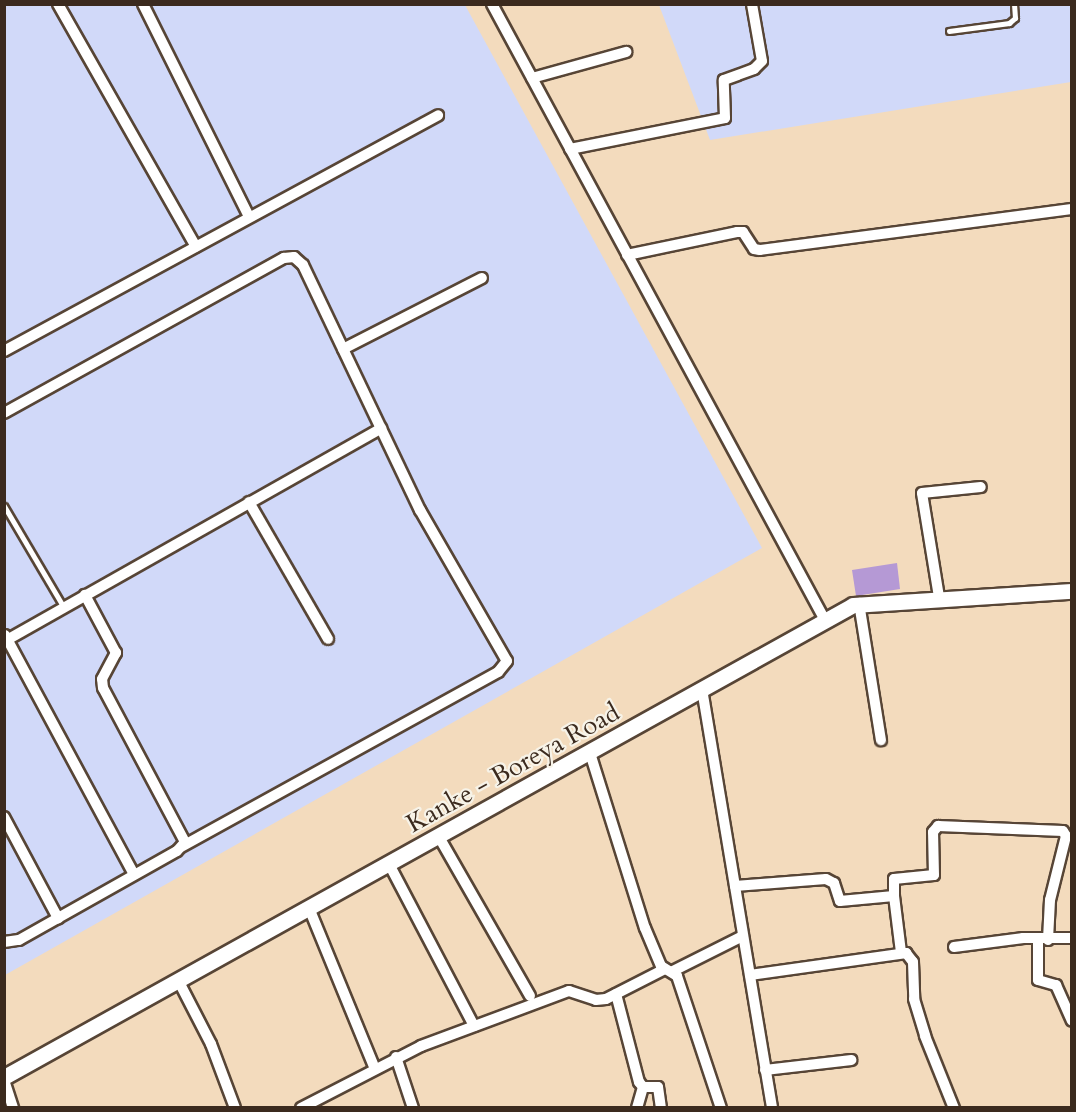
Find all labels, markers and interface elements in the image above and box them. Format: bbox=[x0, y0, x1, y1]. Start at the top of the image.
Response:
street label: Kanke - Boreya Road bbox=[401, 696, 625, 840]

